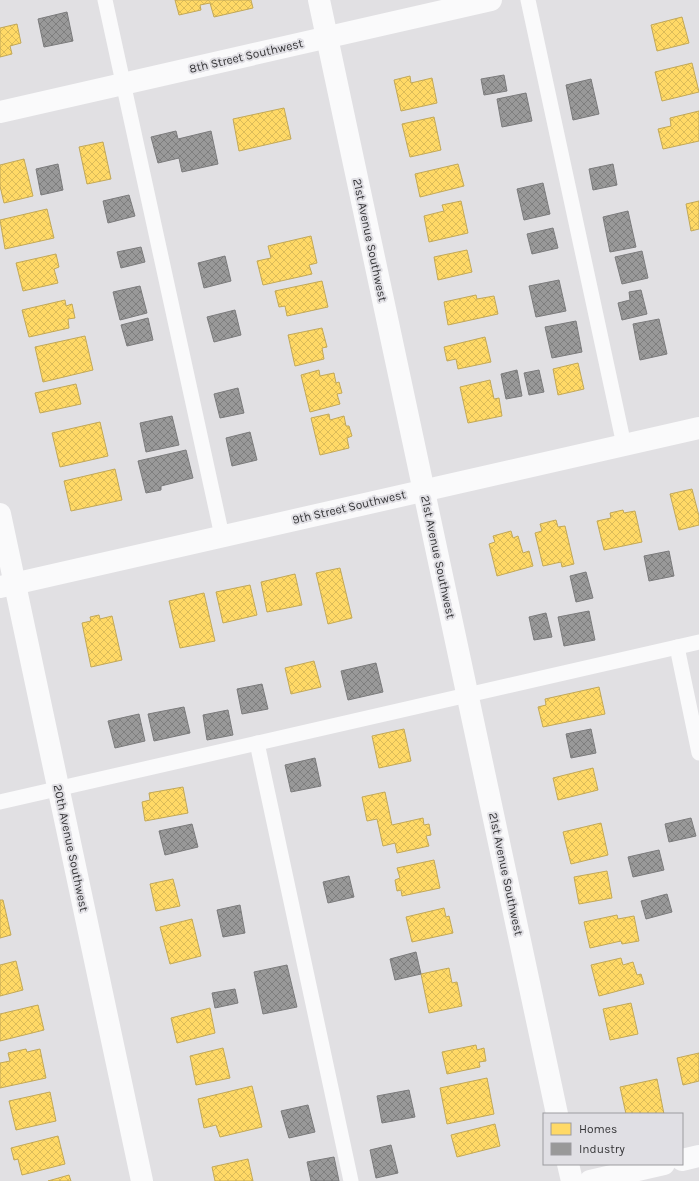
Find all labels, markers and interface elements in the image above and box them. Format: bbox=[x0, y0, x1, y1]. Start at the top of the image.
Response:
street label: 8th Street Southwest bbox=[188, 36, 305, 76]
street label: 21st Avenue Southwest bbox=[350, 177, 390, 303]
street label: 9th Street Southwest bbox=[291, 487, 407, 527]
street label: 21st Avenue Southwest bbox=[418, 494, 458, 620]
street label: 20th Avenue Southwest bbox=[51, 783, 91, 913]
street label: 21st Avenue Southwest bbox=[486, 811, 526, 937]
legend bbox=[543, 1113, 683, 1165]
text: Homes bbox=[579, 1122, 617, 1136]
text: Industry bbox=[579, 1142, 625, 1156]

